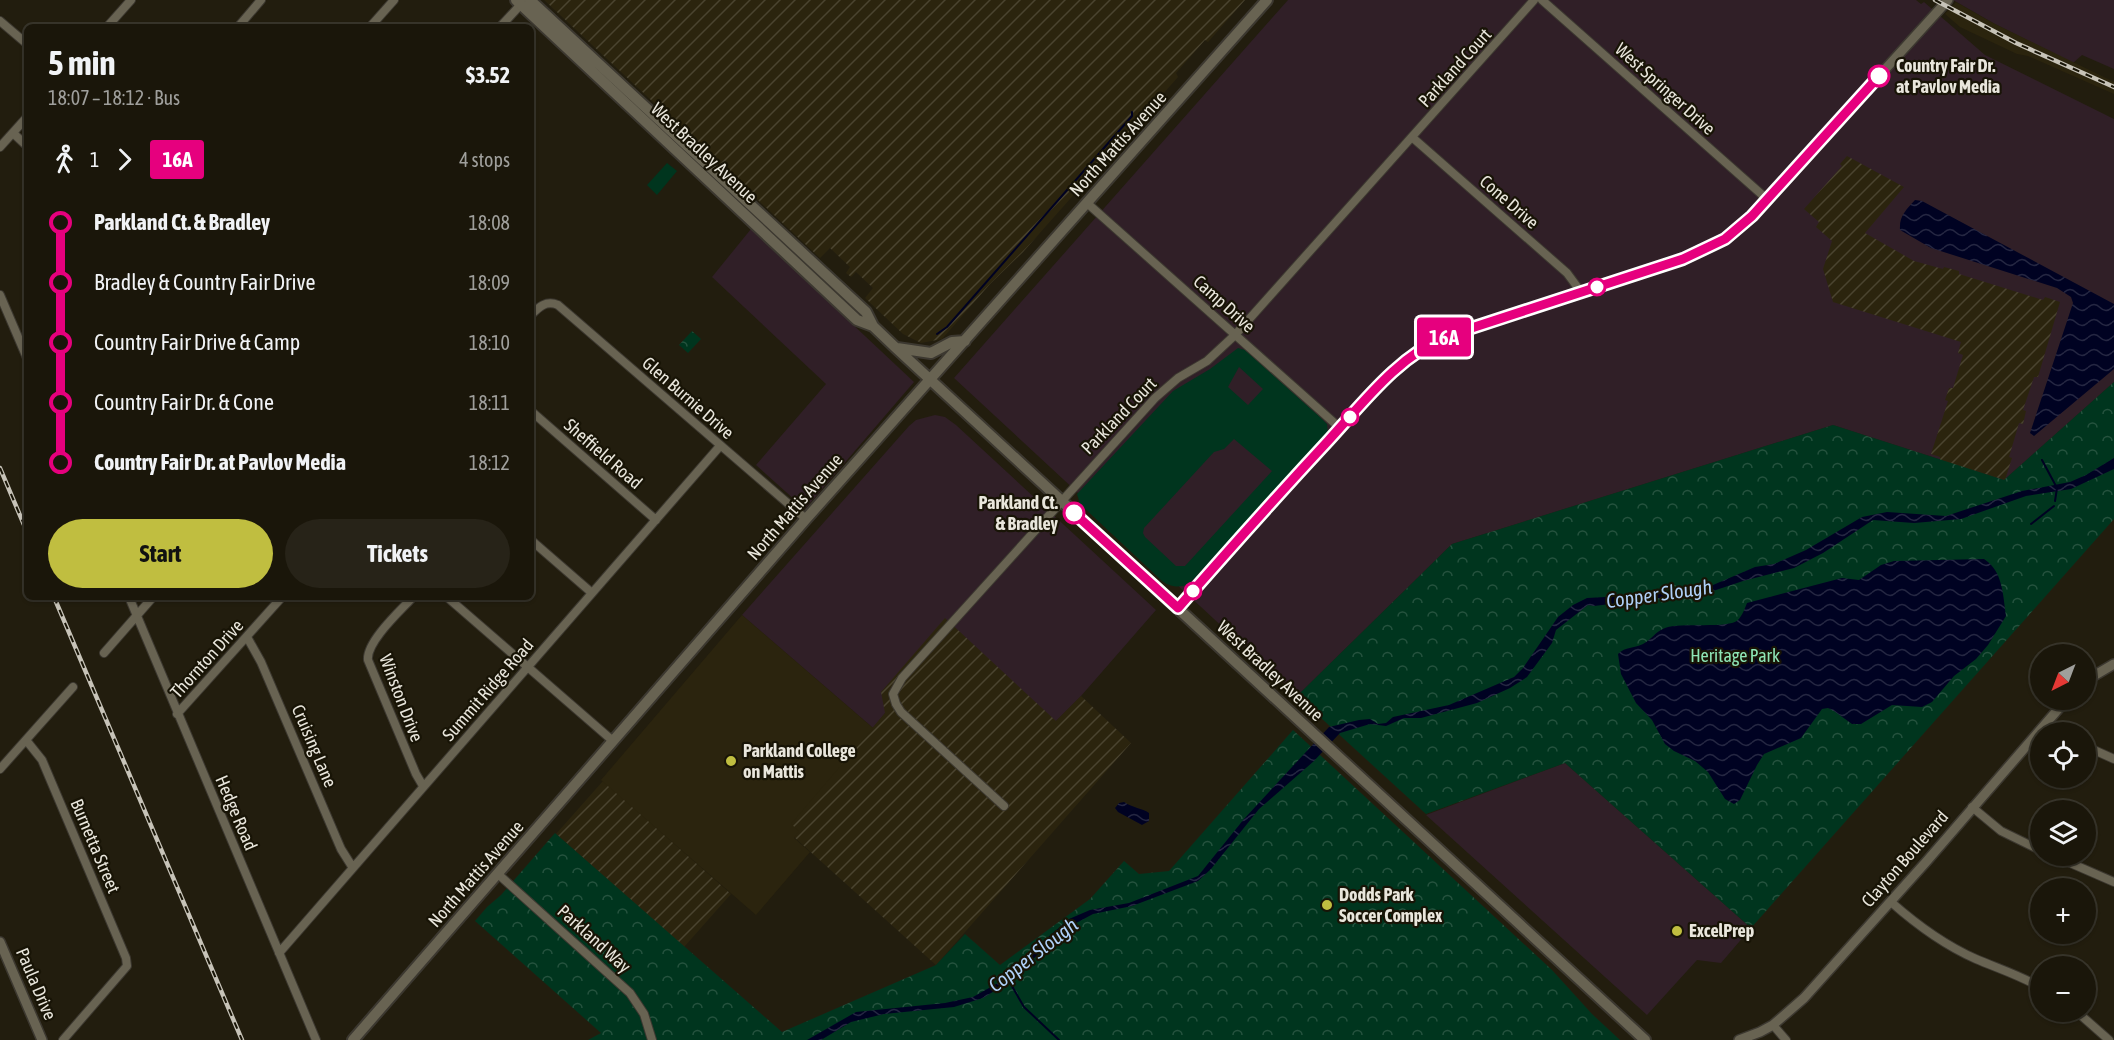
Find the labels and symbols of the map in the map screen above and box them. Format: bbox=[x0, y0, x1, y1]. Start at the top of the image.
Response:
street label: Parkland Court bbox=[1414, 24, 1495, 111]
street label: West Springer Drive bbox=[1611, 38, 1720, 139]
place label: Country Fair Dr. at Pavlov Media bbox=[1896, 55, 2000, 97]
marker: Country Fair Dr. at Pavlov Media bbox=[1868, 65, 1890, 87]
street label: North Mattis Avenue bbox=[1065, 87, 1170, 201]
street label: West Bradley Avenue bbox=[647, 98, 762, 207]
street label: Cone Drive bbox=[1476, 170, 1543, 233]
street label: Camp Drive bbox=[1189, 271, 1259, 337]
unlabelled marker bbox=[1588, 278, 1606, 296]
line badge: 16A bbox=[1410, 318, 1478, 356]
street label: Glen Burnie Drive bbox=[638, 352, 738, 443]
street label: Parkland Court bbox=[1077, 373, 1160, 458]
unlabelled marker bbox=[1341, 408, 1359, 426]
street label: Sheffield Road bbox=[560, 414, 647, 493]
street label: North Mattis Avenue bbox=[743, 449, 847, 564]
place label: Parkland Ct. & Bradley bbox=[979, 492, 1059, 534]
marker: Parkland Ct. & Bradley bbox=[1063, 502, 1085, 524]
water label: Copper Slough bbox=[1605, 575, 1714, 612]
unlabelled marker bbox=[1184, 582, 1202, 600]
street label: Thornton Drive bbox=[166, 615, 247, 702]
street label: West Bradley Avenue bbox=[1213, 616, 1328, 725]
street label: Summit Ridge Road bbox=[438, 634, 538, 745]
north arrow bbox=[2030, 644, 2096, 710]
park label: Heritage Park bbox=[1690, 645, 1780, 666]
street label: Winston Drive bbox=[375, 651, 428, 744]
street label: Cruising Lane bbox=[288, 701, 341, 790]
place label: Parkland College on Mattis bbox=[743, 740, 856, 782]
marker: Parkland College on Mattis bbox=[724, 754, 738, 768]
street label: Hedge Road bbox=[211, 772, 262, 853]
street label: Burnetta Street bbox=[66, 796, 125, 896]
street label: Clayton Boulevard bbox=[1857, 806, 1952, 911]
street label: North Mattis Avenue bbox=[424, 816, 528, 931]
place label: Dodds Park Soccer Complex bbox=[1339, 884, 1443, 926]
marker: Dodds Park Soccer Complex bbox=[1320, 898, 1334, 912]
street label: Parkland Way bbox=[553, 900, 635, 977]
water label: Copper Slough bbox=[984, 913, 1082, 997]
place label: ExcelPrep bbox=[1689, 920, 1754, 941]
marker: ExcelPrep bbox=[1670, 924, 1684, 938]
street label: Paula Drive bbox=[12, 945, 61, 1023]

